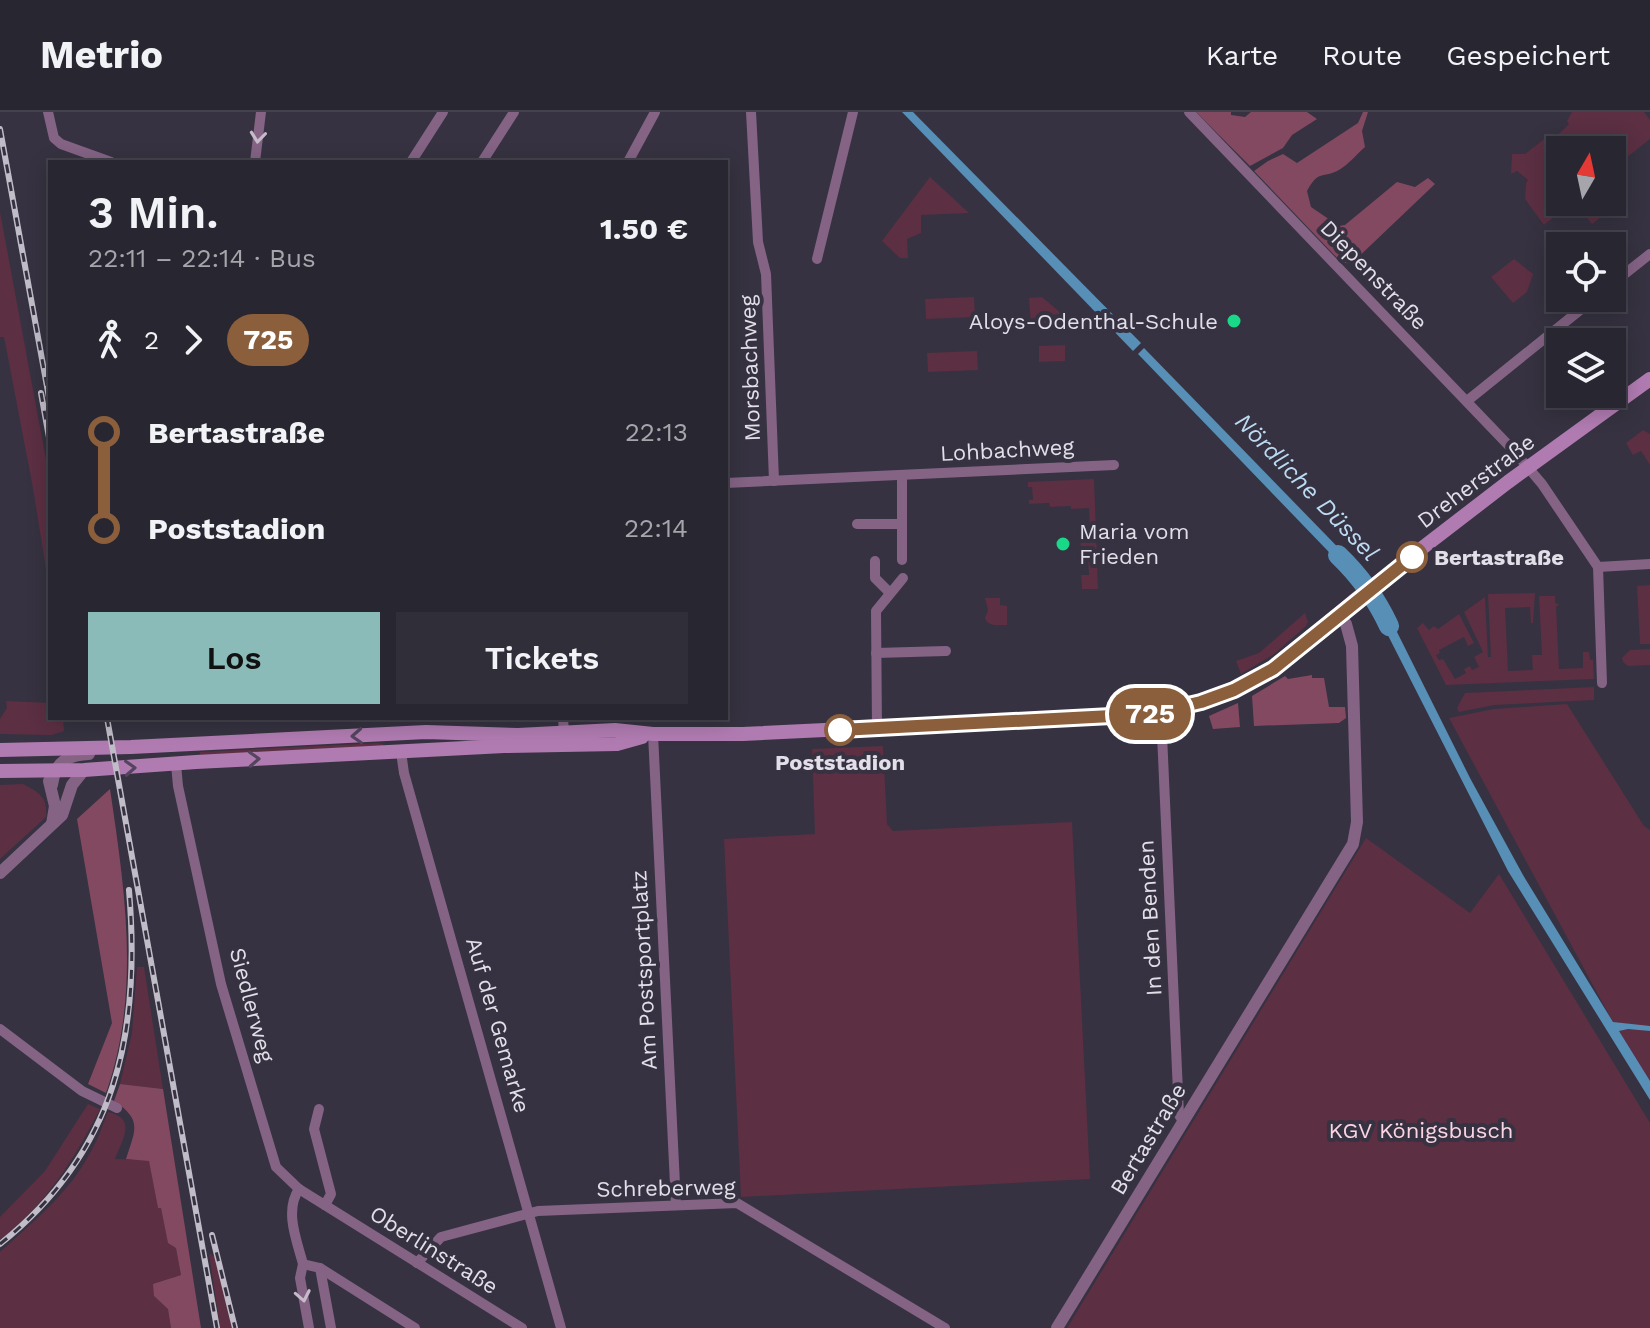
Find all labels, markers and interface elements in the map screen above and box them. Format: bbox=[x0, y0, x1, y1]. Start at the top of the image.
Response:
text: Metrio bbox=[40, 33, 163, 77]
text: Karte bbox=[1206, 39, 1278, 72]
text: Route bbox=[1322, 39, 1402, 72]
text: Gespeichert bbox=[1446, 39, 1610, 72]
one-way arrow bbox=[250, 131, 267, 144]
north arrow bbox=[1546, 136, 1626, 216]
map controls bbox=[1546, 136, 1626, 408]
text: 3 Min. bbox=[88, 187, 219, 239]
text: 1.50 € bbox=[600, 211, 688, 246]
street label: Diepenstraße bbox=[1315, 215, 1433, 335]
button: locate bbox=[1546, 232, 1626, 312]
text: 22:11 – 22:14 · Bus bbox=[88, 243, 316, 273]
street label: Morsbachweg bbox=[735, 294, 765, 442]
place label: Aloys-Odenthal-Schule bbox=[969, 309, 1218, 334]
marker: Aloys-Odenthal-Schule bbox=[1225, 312, 1243, 330]
icon: walk bbox=[88, 318, 132, 362]
icon: forward bbox=[171, 318, 215, 362]
text: 725 bbox=[243, 323, 293, 356]
text: 2 bbox=[144, 325, 159, 355]
button: layers bbox=[1546, 328, 1626, 408]
water label: Nördliche Düssel bbox=[1230, 407, 1384, 567]
text: Bertastraße bbox=[148, 415, 325, 450]
text: 22:13 bbox=[625, 417, 688, 447]
street label: Dreherstraße bbox=[1413, 429, 1539, 533]
street label: Lohbachweg bbox=[939, 434, 1075, 466]
text: Poststadion bbox=[148, 511, 325, 546]
text: 22:14 bbox=[624, 513, 688, 543]
place label: Maria vom Frieden bbox=[1079, 519, 1189, 569]
marker: Maria vom Frieden bbox=[1054, 535, 1072, 553]
marker: Bertastraße bbox=[1397, 542, 1427, 572]
place label: Bertastraße bbox=[1434, 545, 1564, 570]
button: Los bbox=[88, 612, 380, 704]
button: Tickets bbox=[396, 612, 688, 704]
line badge: 725 bbox=[1104, 688, 1196, 740]
text: 725 bbox=[1125, 697, 1175, 730]
marker: Poststadion bbox=[825, 715, 855, 745]
one-way arrow bbox=[350, 727, 363, 744]
place label: Poststadion bbox=[775, 750, 905, 775]
one-way arrow bbox=[248, 751, 261, 768]
one-way arrow bbox=[124, 760, 137, 777]
street label: In den Benden bbox=[1133, 839, 1167, 997]
street label: Am Postsportplatz bbox=[626, 870, 662, 1070]
street label: Auf der Gemarke bbox=[461, 934, 535, 1116]
street label: Siedlerweg bbox=[225, 945, 279, 1065]
street label: Bertastraße bbox=[1105, 1079, 1191, 1199]
park label: KGV Königsbusch bbox=[1329, 1118, 1513, 1143]
street label: Schreberweg bbox=[596, 1174, 736, 1202]
street label: Oberlinstraße bbox=[365, 1201, 503, 1299]
one-way arrow bbox=[294, 1288, 311, 1302]

